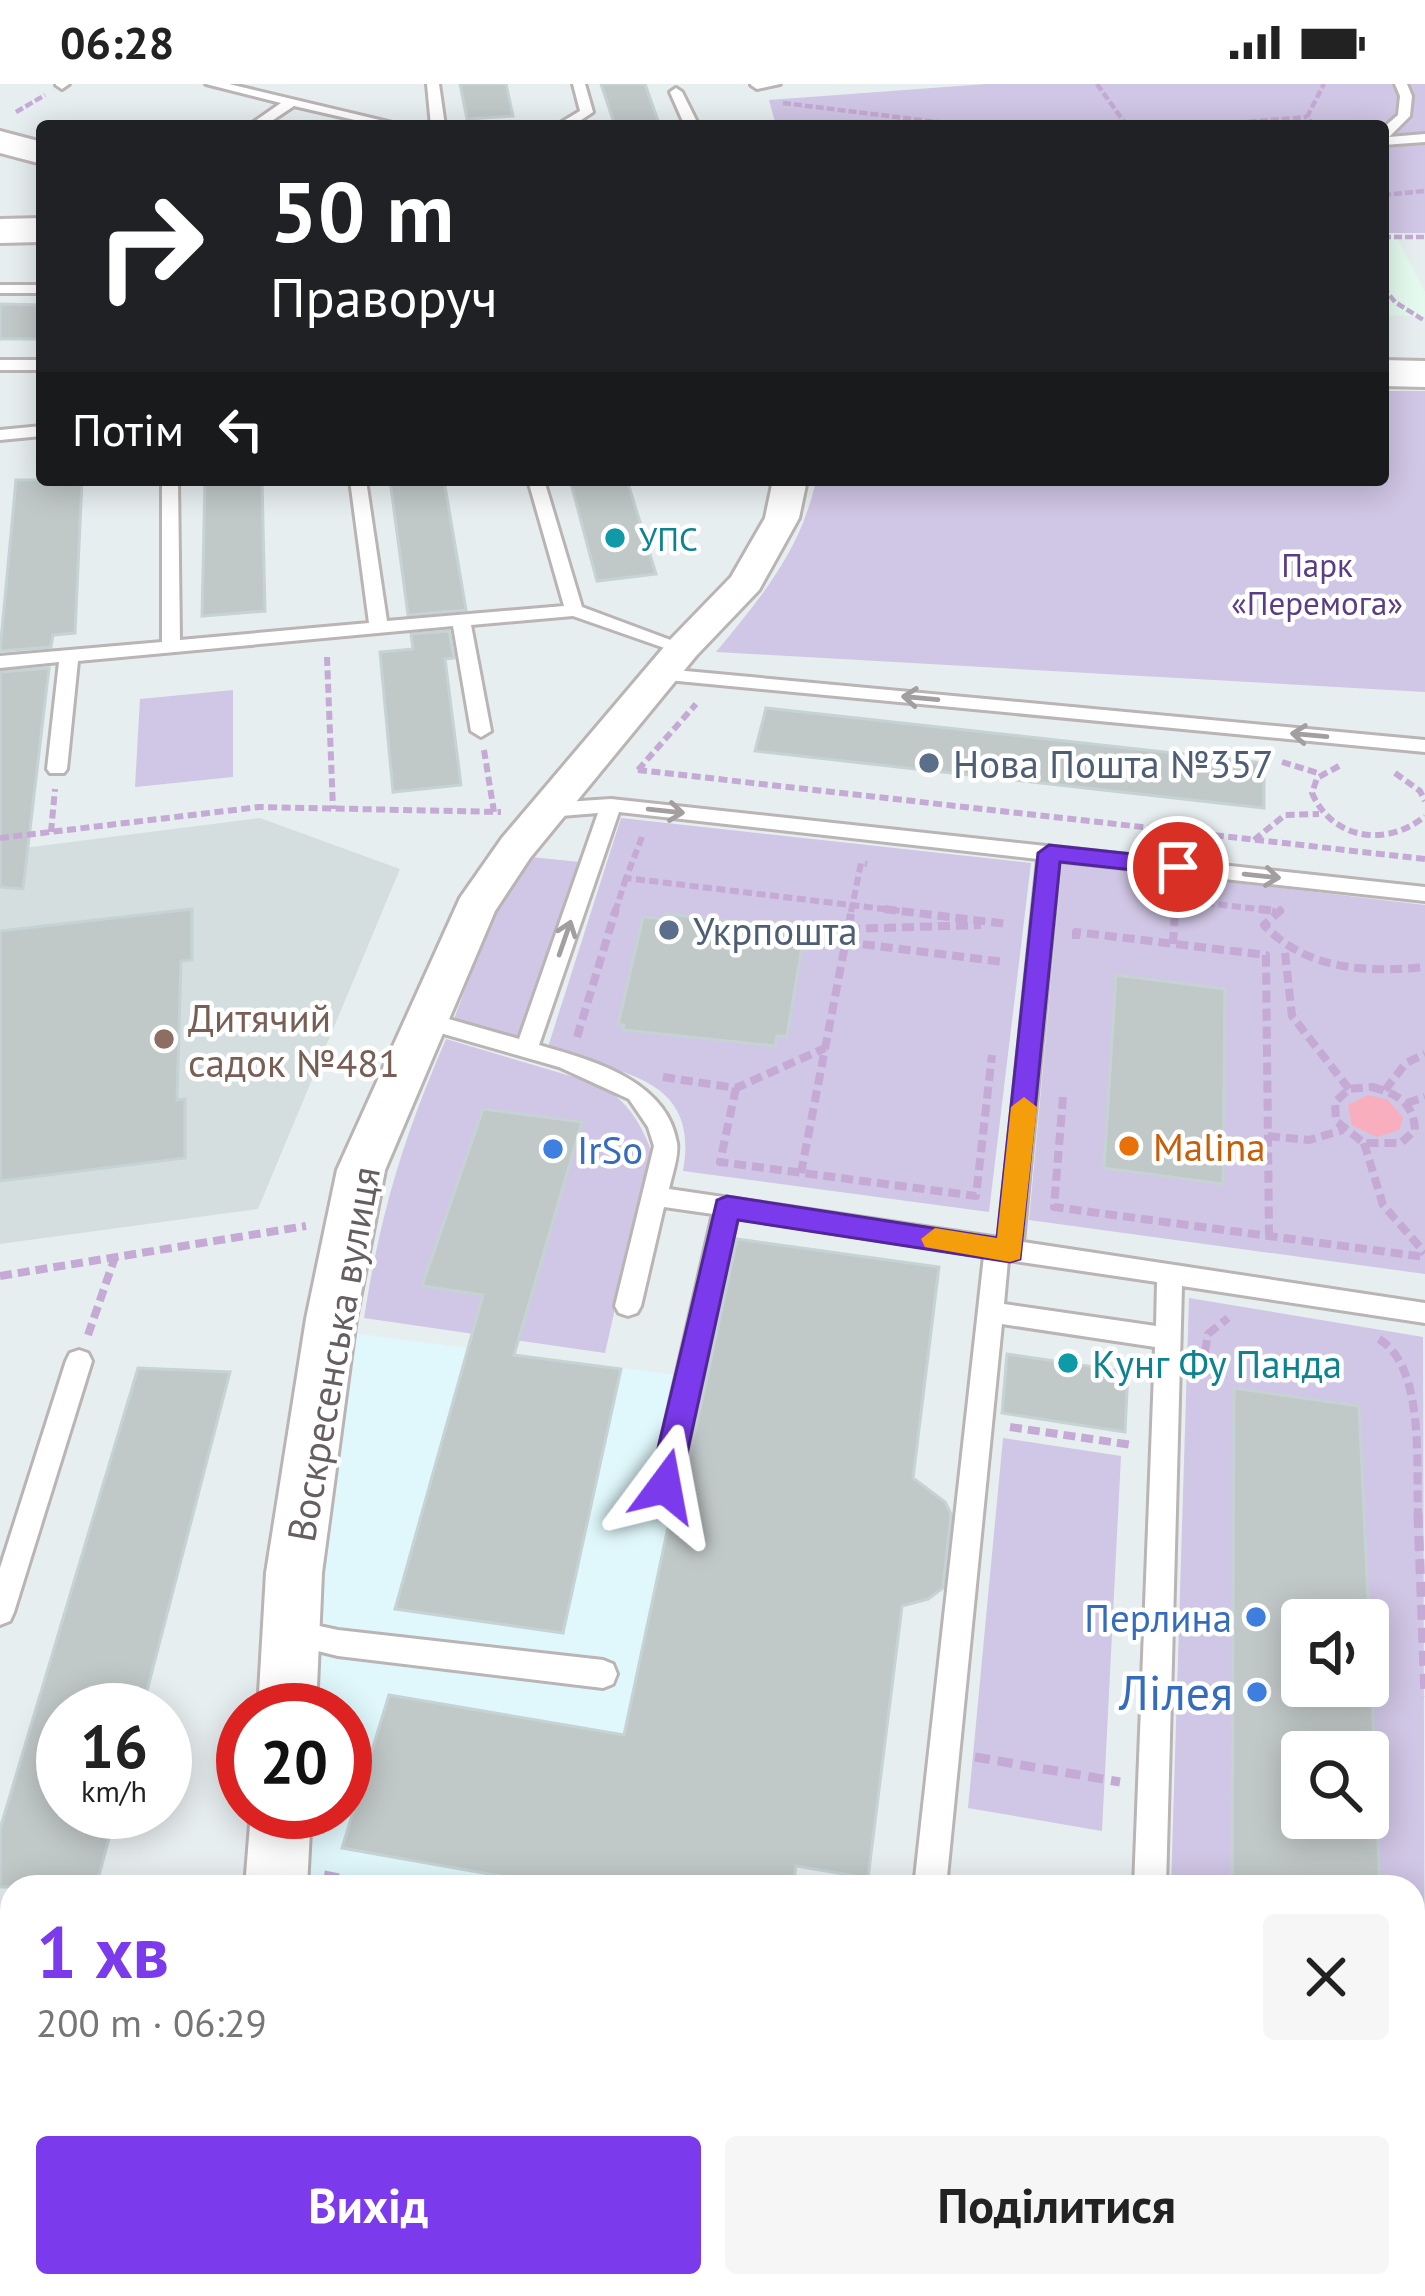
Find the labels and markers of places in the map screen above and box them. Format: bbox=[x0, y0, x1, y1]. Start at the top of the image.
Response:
place label: УПС bbox=[639, 517, 698, 560]
marker: УПС bbox=[602, 525, 628, 551]
place label: Нова Пошта №357 bbox=[953, 738, 1274, 789]
marker: Нова Пошта №357 bbox=[916, 750, 942, 776]
pin bbox=[1127, 816, 1229, 918]
place label: Укрпошта bbox=[693, 905, 858, 956]
marker: Укрпошта bbox=[656, 917, 682, 943]
place label: Дитячий садок №481 bbox=[188, 992, 400, 1088]
marker: Дитячий садок №481 bbox=[151, 1026, 177, 1052]
place label: Malina bbox=[1153, 1121, 1266, 1172]
place label: IrSo bbox=[577, 1124, 643, 1175]
marker: Malina bbox=[1116, 1133, 1142, 1159]
marker: IrSo bbox=[540, 1136, 566, 1162]
place label: Кунг Фу Панда bbox=[1092, 1338, 1342, 1389]
marker: Кунг Фу Панда bbox=[1055, 1350, 1081, 1376]
place label: Перлина bbox=[1084, 1592, 1232, 1643]
marker: Перлина bbox=[1243, 1604, 1269, 1630]
place label: Лілея bbox=[1118, 1661, 1233, 1723]
marker: Лілея bbox=[1244, 1679, 1270, 1705]

